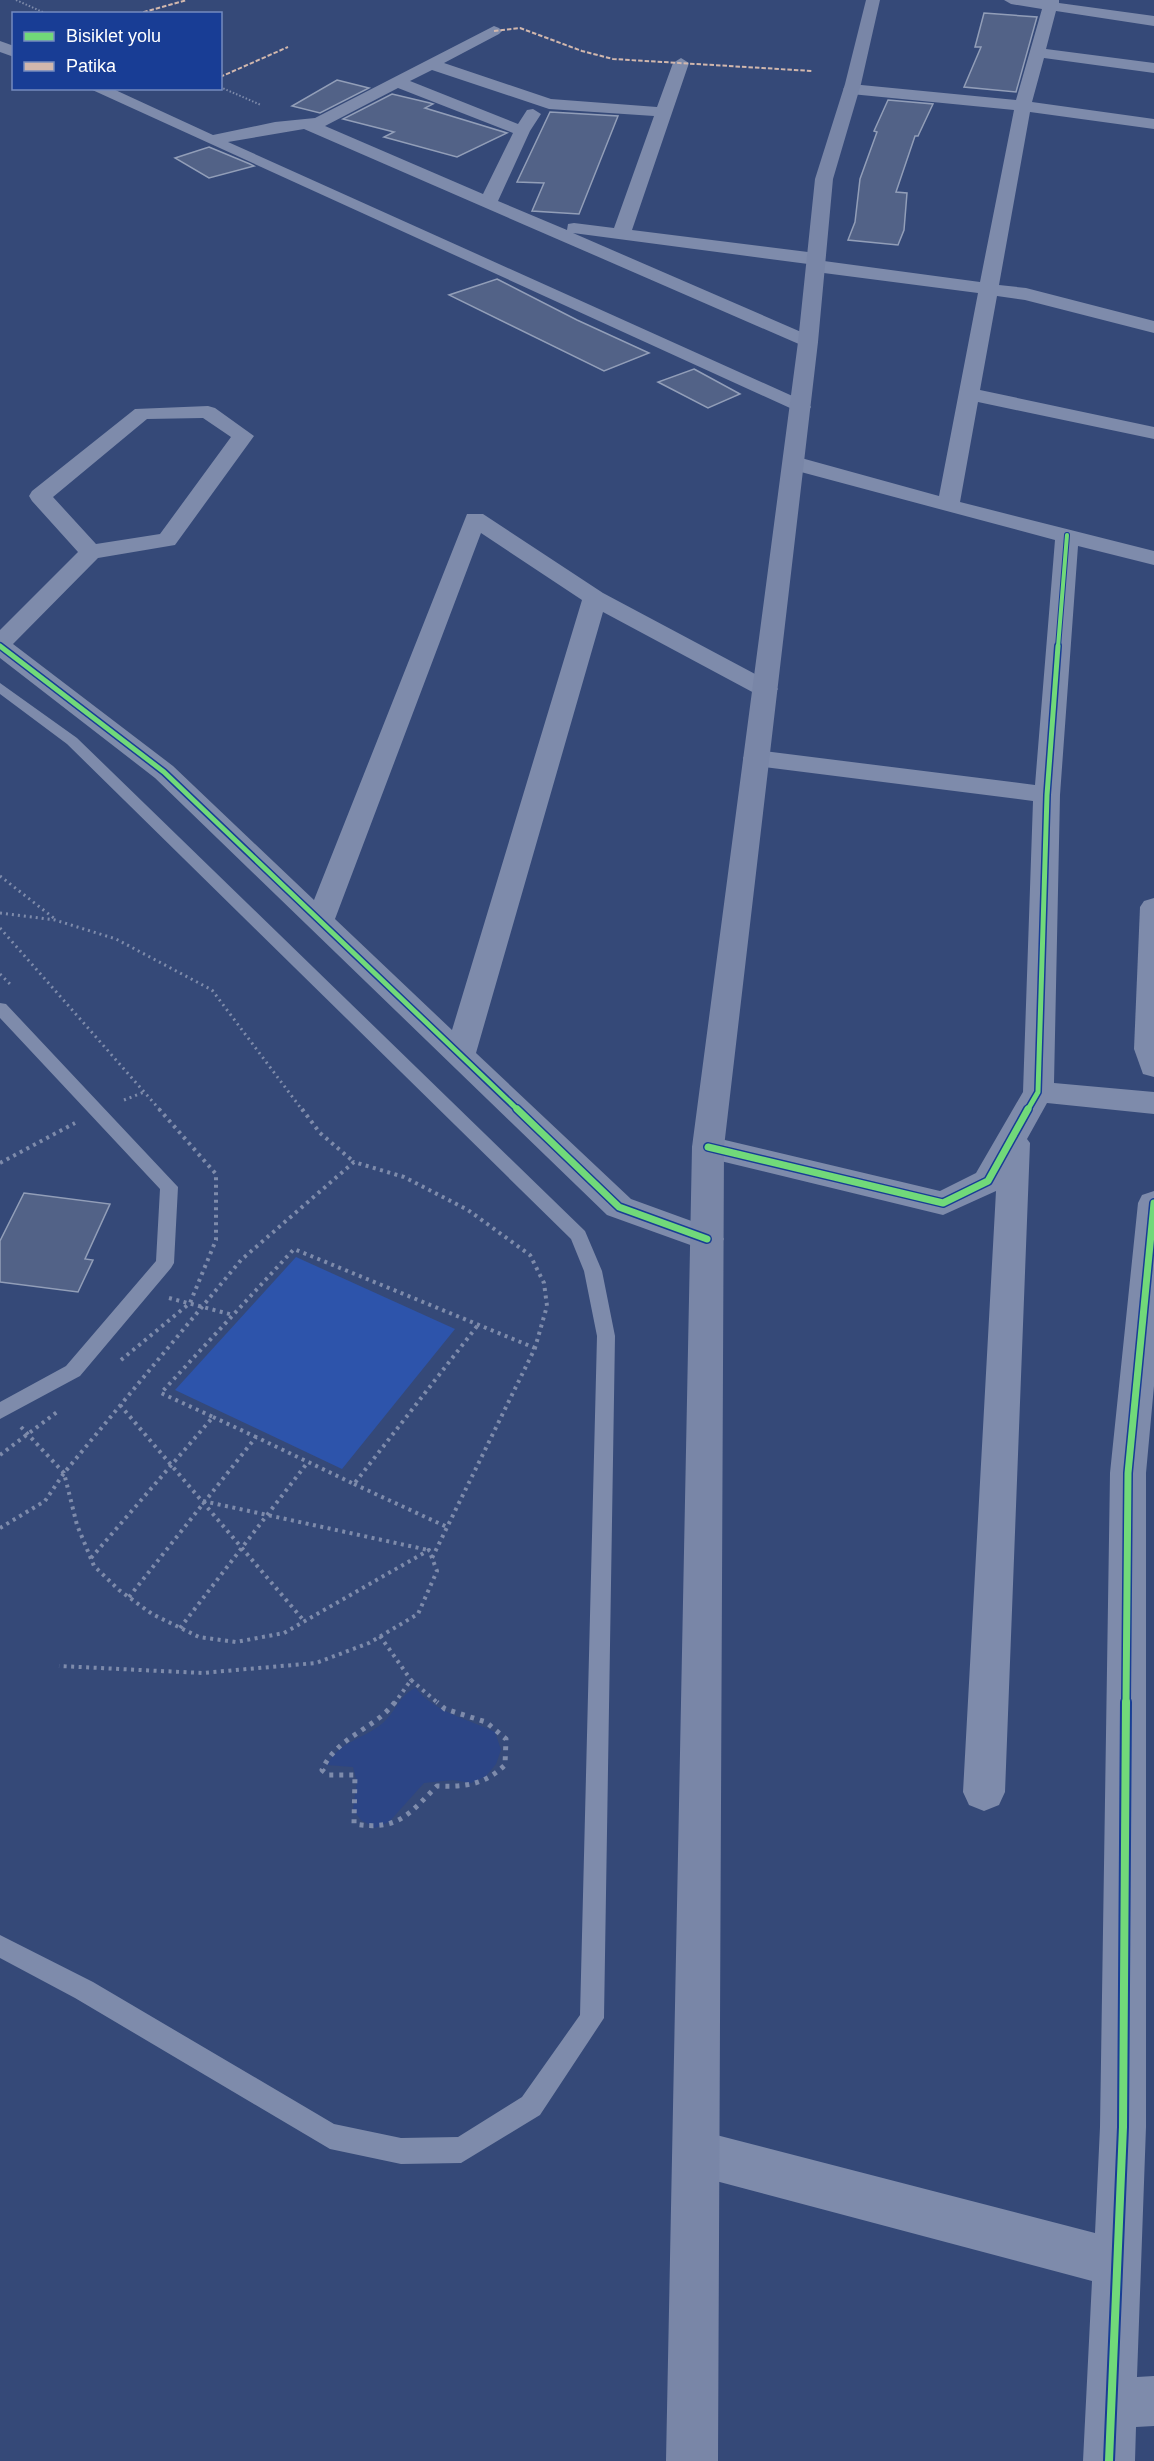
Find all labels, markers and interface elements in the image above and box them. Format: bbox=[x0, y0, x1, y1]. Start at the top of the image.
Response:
legend bbox=[12, 12, 222, 90]
text: Bisiklet yolu bbox=[66, 26, 161, 46]
text: Patika bbox=[66, 56, 117, 76]

